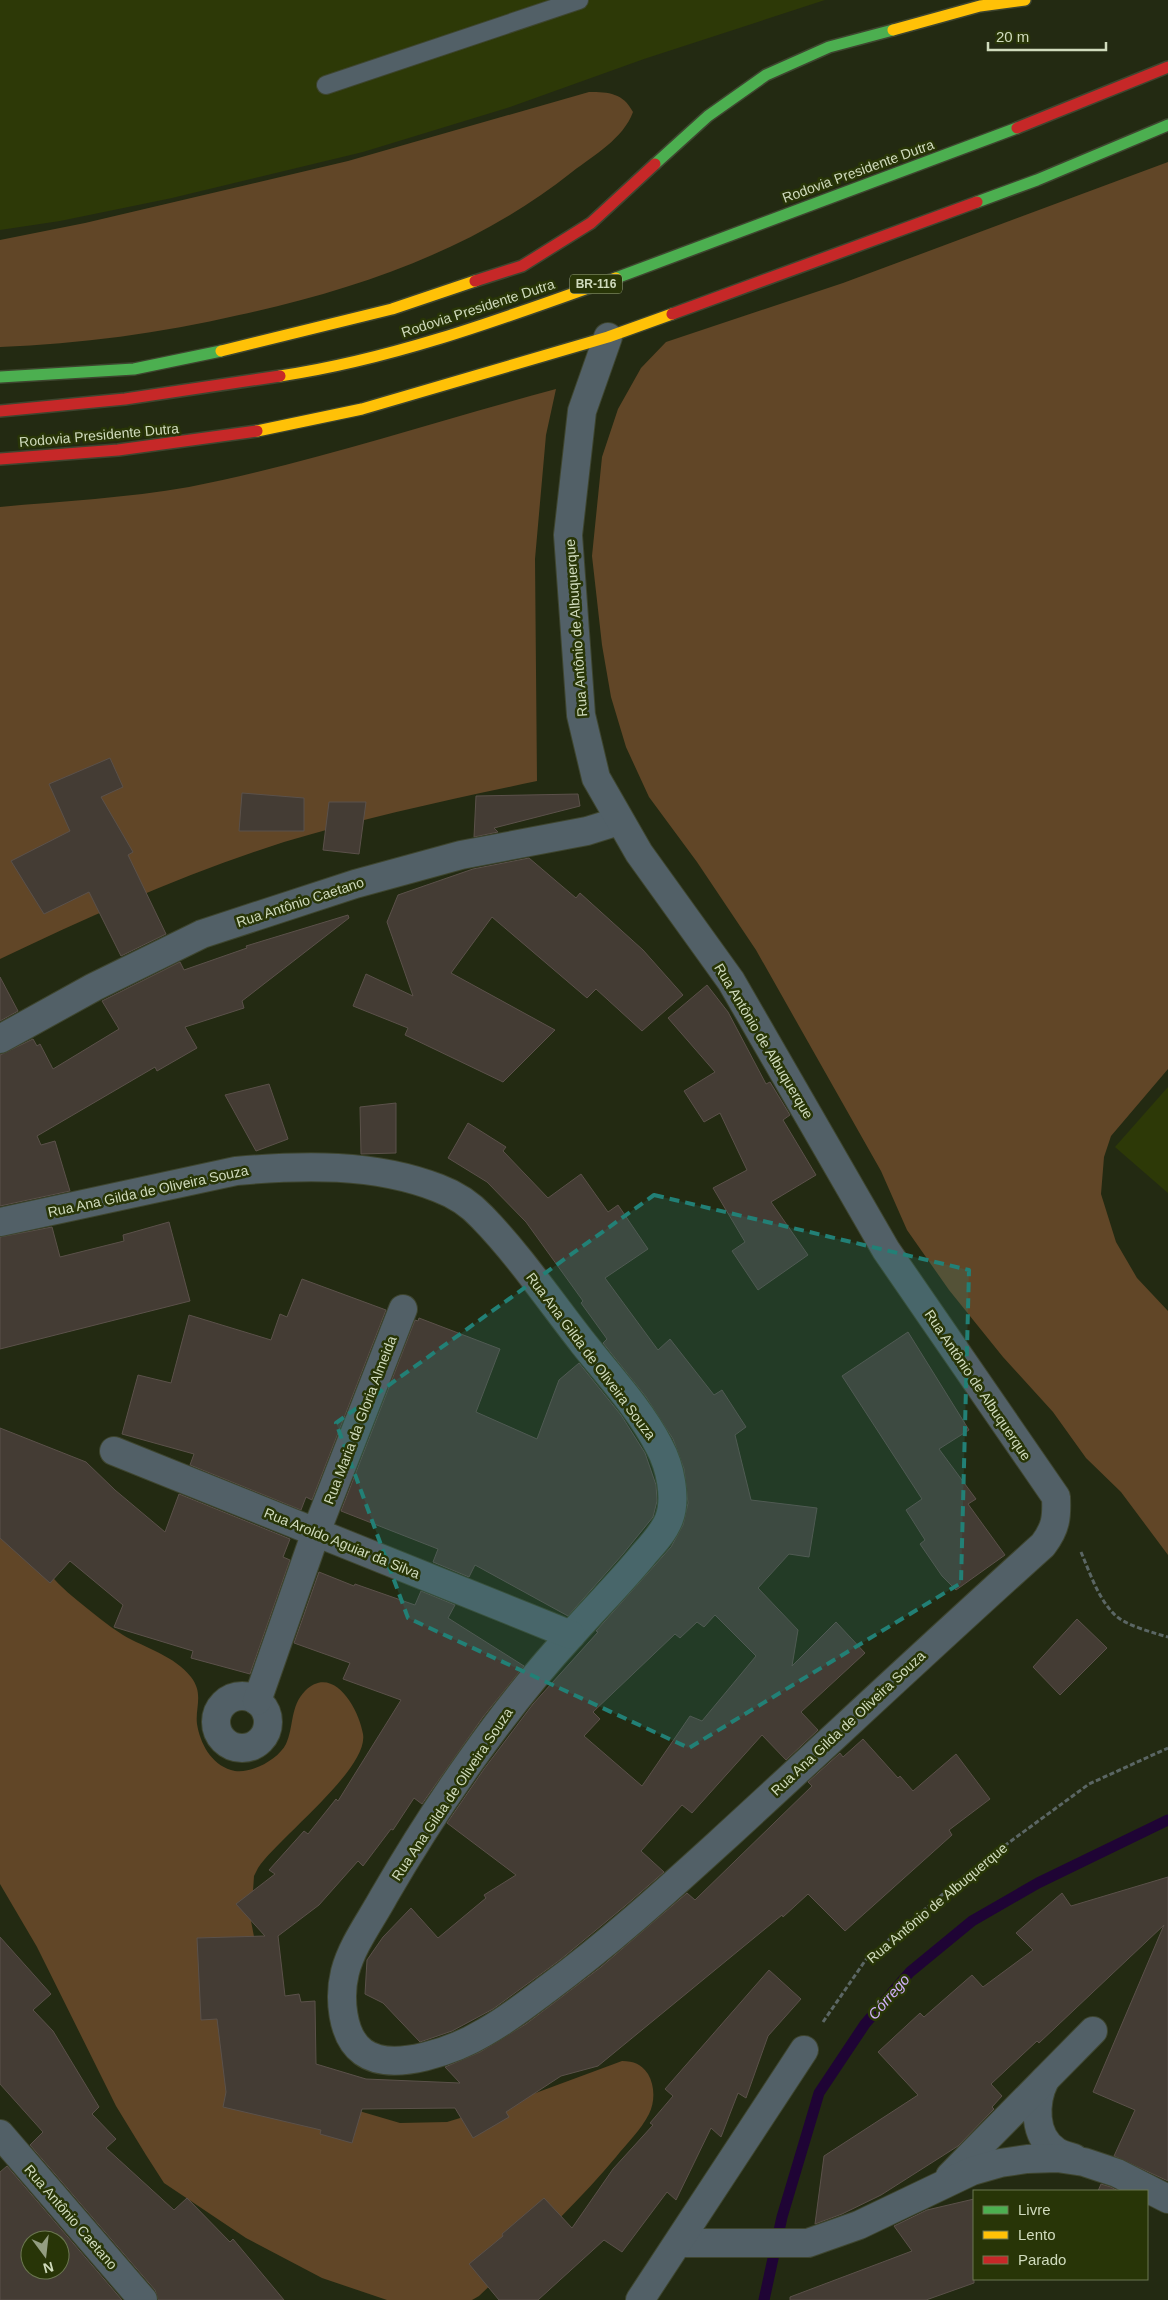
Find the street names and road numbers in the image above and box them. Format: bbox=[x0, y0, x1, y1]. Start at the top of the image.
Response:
street label: Rodovia Presidente Dutra bbox=[780, 136, 936, 206]
road number: BR-116 bbox=[570, 274, 622, 294]
street label: Rodovia Presidente Dutra bbox=[399, 276, 557, 340]
street label: Rodovia Presidente Dutra bbox=[18, 420, 180, 450]
street label: Rua Antônio de Albuquerque bbox=[562, 538, 590, 717]
street label: Rua Antônio Caetano bbox=[234, 874, 366, 930]
street label: Rua Antônio de Albuquerque bbox=[711, 960, 817, 1122]
street label: Rua Ana Gilda de Oliveira Souza bbox=[46, 1162, 250, 1220]
street label: Rua Ana Gilda de Oliveira Souza bbox=[523, 1269, 659, 1443]
street label: Rua Antônio de Albuquerque bbox=[922, 1307, 1035, 1464]
street label: Rua Maria da Gloria Almeida bbox=[320, 1333, 400, 1506]
street label: Rua Aroldo Aguiar da Silva bbox=[262, 1504, 422, 1582]
street label: Rua Ana Gilda de Oliveira Souza bbox=[768, 1647, 928, 1799]
street label: Rua Ana Gilda de Oliveira Souza bbox=[388, 1705, 516, 1883]
street label: Rua Antônio de Albuquerque bbox=[864, 1839, 1011, 1966]
street label: Rua Antônio Caetano bbox=[21, 2162, 121, 2273]

